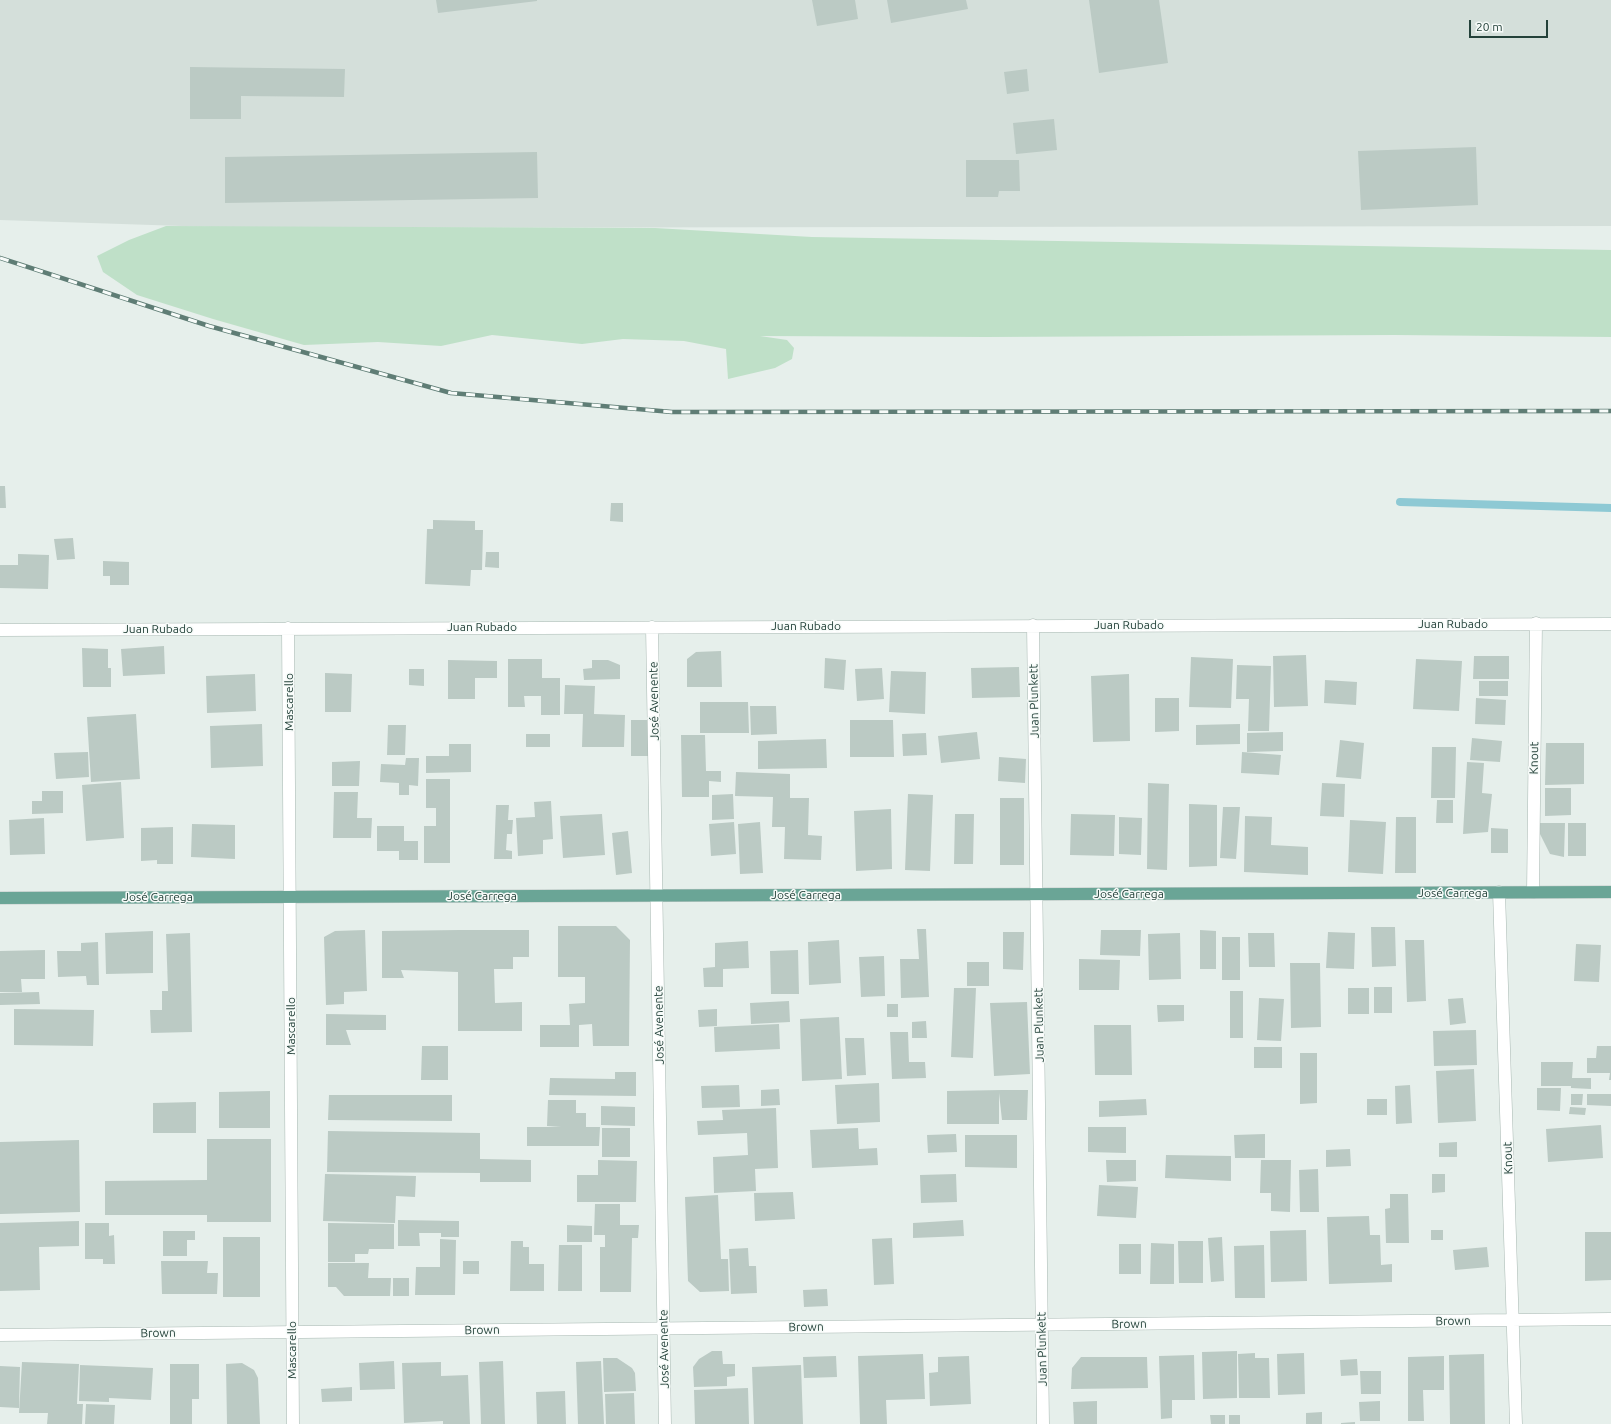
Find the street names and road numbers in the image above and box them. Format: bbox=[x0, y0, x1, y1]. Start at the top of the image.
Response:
street label: Juan Rubado bbox=[1418, 617, 1488, 631]
street label: Juan Rubado bbox=[1094, 618, 1164, 632]
street label: Juan Rubado bbox=[771, 619, 841, 633]
street label: Juan Rubado bbox=[447, 620, 517, 634]
street label: Juan Rubado bbox=[123, 622, 193, 636]
street label: José Avenente bbox=[646, 661, 662, 741]
street label: Juan Plunkett bbox=[1026, 664, 1042, 738]
street label: Mascarello bbox=[282, 673, 296, 731]
street label: Knout bbox=[1527, 742, 1541, 774]
street label: José Carrega bbox=[1418, 886, 1488, 900]
street label: José Carrega bbox=[1094, 887, 1164, 901]
street label: José Carrega bbox=[771, 888, 841, 902]
street label: José Carrega bbox=[447, 889, 517, 903]
street label: José Carrega bbox=[123, 890, 193, 904]
street label: José Avenente bbox=[651, 985, 667, 1065]
street label: Juan Plunkett bbox=[1031, 988, 1047, 1062]
street label: Mascarello bbox=[284, 997, 298, 1055]
street label: Knout bbox=[1500, 1141, 1516, 1175]
street label: José Avenente bbox=[656, 1309, 672, 1389]
street label: Juan Plunkett bbox=[1034, 1312, 1050, 1386]
street label: Brown bbox=[1435, 1313, 1471, 1329]
street label: Brown bbox=[1111, 1316, 1147, 1332]
street label: Brown bbox=[788, 1319, 824, 1335]
street label: Mascarello bbox=[285, 1321, 299, 1379]
street label: Brown bbox=[464, 1322, 500, 1338]
street label: Brown bbox=[140, 1325, 176, 1341]

